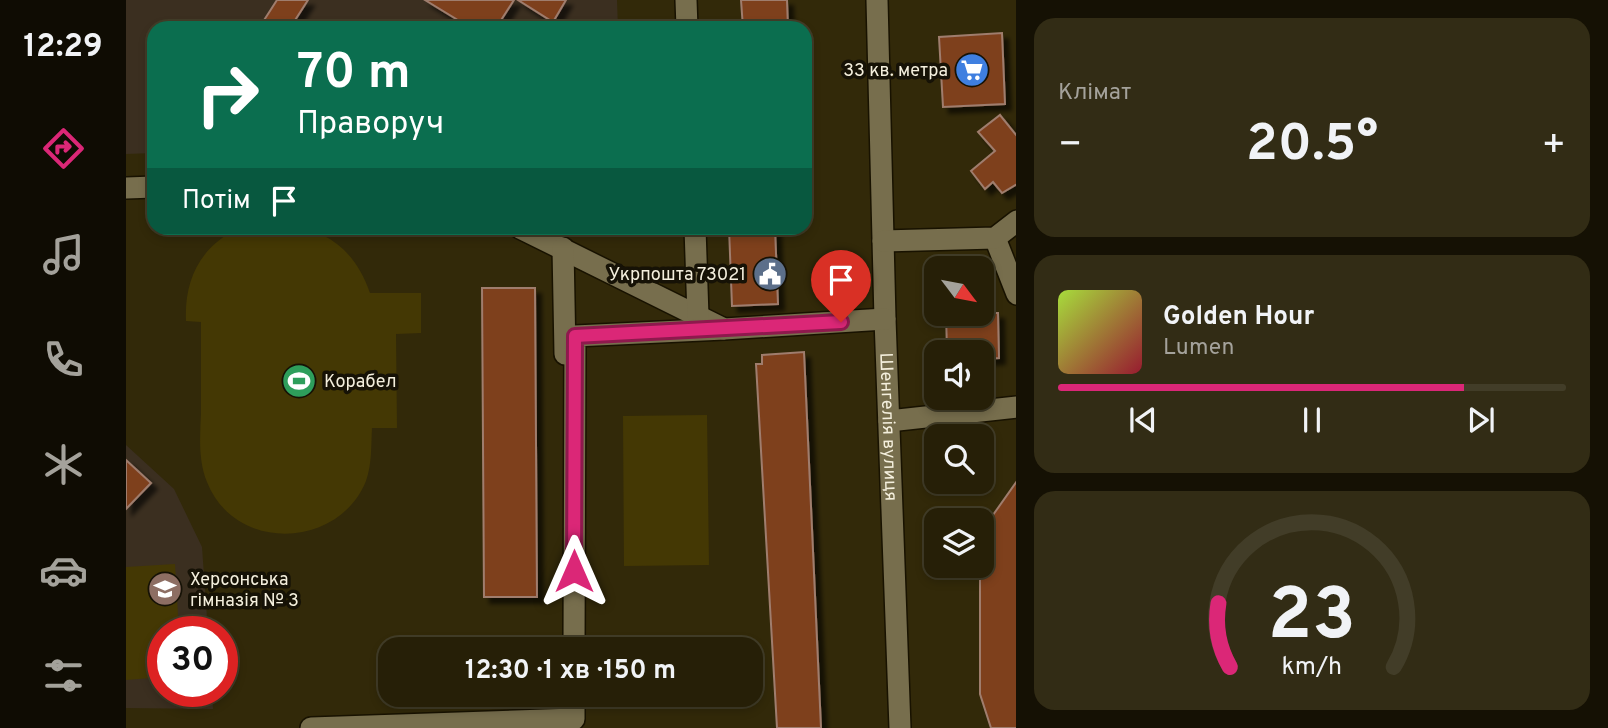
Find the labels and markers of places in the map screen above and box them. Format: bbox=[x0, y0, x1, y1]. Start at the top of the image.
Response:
supermarket icon: 33 кв. метра bbox=[953, 51, 991, 89]
place label: 33 кв. метра bbox=[843, 60, 948, 83]
pin bbox=[811, 250, 871, 322]
public building icon: Укрпошта 73021 bbox=[751, 255, 789, 293]
place label: Укрпошта 73021 bbox=[608, 264, 746, 287]
sports icon: Корабел bbox=[280, 362, 318, 400]
place label: Корабел bbox=[324, 371, 396, 394]
place label: Херсонська гімназія № 3 bbox=[190, 569, 299, 613]
school or university icon: Херсонська гімназія № 3 bbox=[146, 570, 184, 608]

